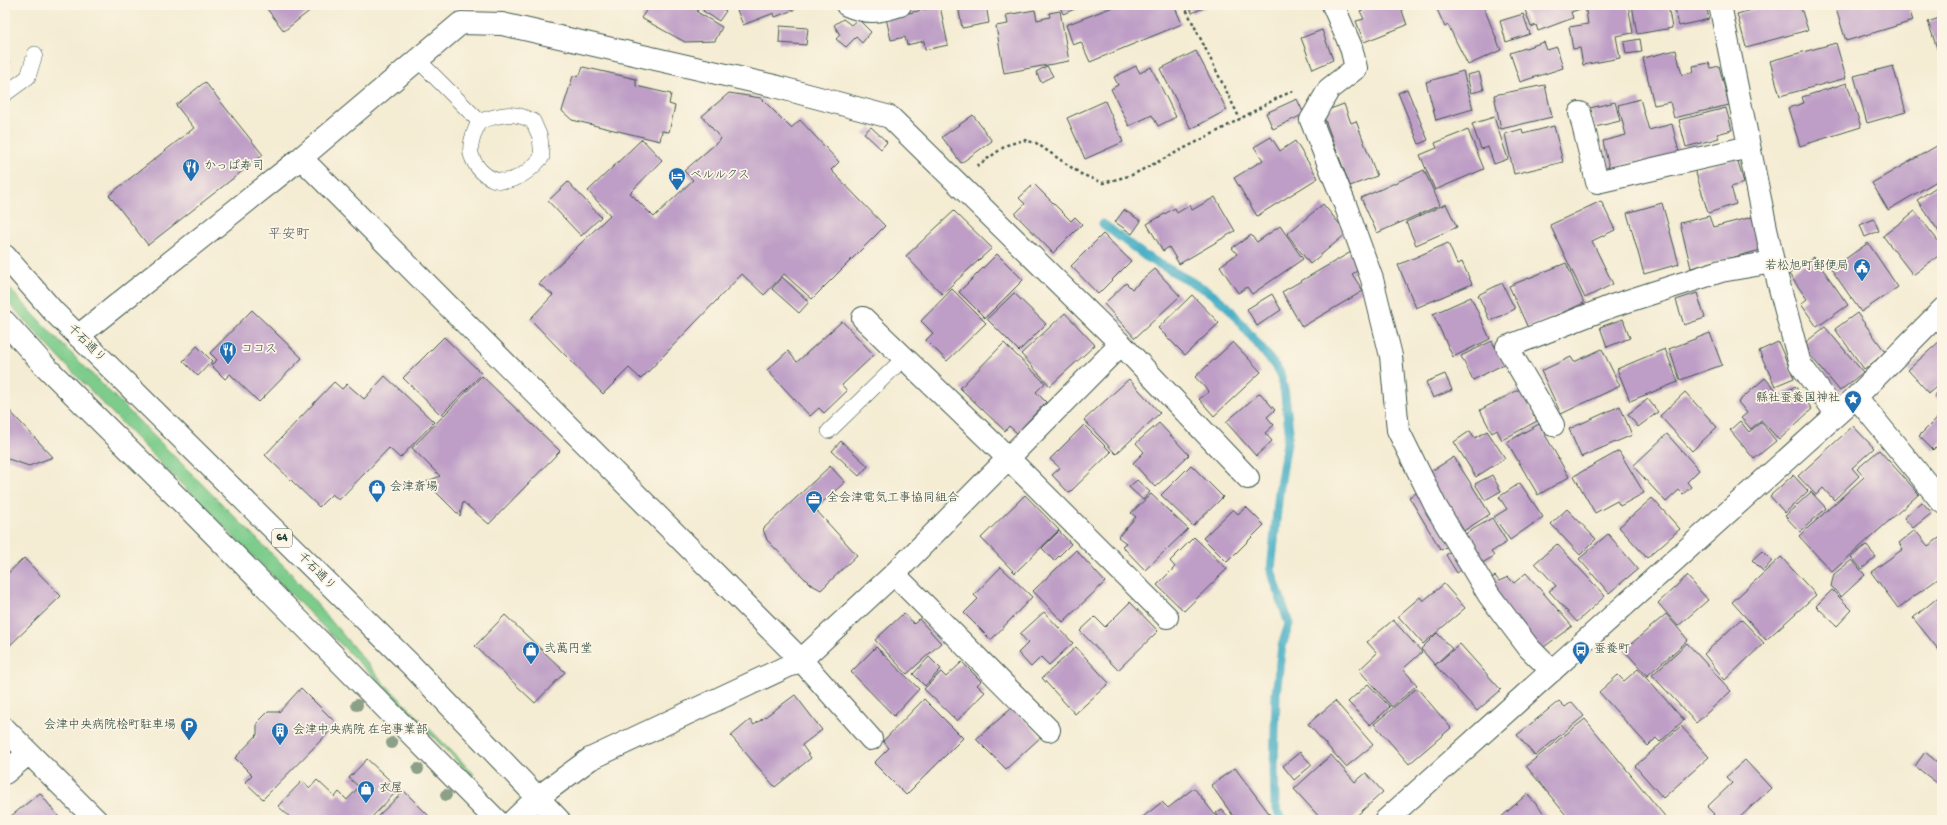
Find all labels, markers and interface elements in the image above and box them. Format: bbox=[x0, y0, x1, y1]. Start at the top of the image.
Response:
restaurant icon: かっぱ寿司 bbox=[181, 157, 201, 182]
place label: かっぱ寿司 bbox=[204, 159, 264, 174]
hotel icon: ベルルクス bbox=[667, 166, 687, 191]
place label: ベルルクス bbox=[690, 169, 750, 183]
district label: 平安町 bbox=[268, 227, 310, 244]
public building icon: 若松旭町郵便局 bbox=[1852, 257, 1872, 282]
place label: 若松旭町郵便局 bbox=[1765, 259, 1849, 274]
street label: 千石通り bbox=[64, 321, 109, 366]
restaurant icon: ココス bbox=[218, 340, 238, 365]
place label: ココス bbox=[241, 343, 277, 357]
place icon: 縣社蚕養国神社 bbox=[1843, 389, 1863, 414]
place label: 縣社蚕養国神社 bbox=[1756, 391, 1840, 406]
shop icon: 会津斎場 bbox=[367, 478, 387, 503]
place label: 会津斎場 bbox=[390, 480, 438, 495]
office icon: 全会津電気工事協同組合 bbox=[804, 489, 824, 514]
place label: 全会津電気工事協同組合 bbox=[827, 491, 959, 506]
road number: 64 bbox=[272, 529, 292, 547]
street label: 千石通り bbox=[294, 549, 339, 594]
shop icon: 弐萬円堂 bbox=[521, 640, 541, 665]
bus stop icon: 蚕養町 bbox=[1571, 640, 1591, 665]
place label: 弐萬円堂 bbox=[544, 642, 592, 657]
place label: 蚕養町 bbox=[1594, 642, 1630, 657]
parking icon: 会津中央病院桧町駐車場 bbox=[179, 716, 199, 741]
place label: 会津中央病院桧町駐車場 bbox=[44, 718, 176, 733]
building icon: 会津中央病院 在宅事業部 bbox=[270, 721, 290, 746]
place label: 会津中央病院 在宅事業部 bbox=[293, 723, 428, 738]
shop icon: 衣屋 bbox=[356, 779, 376, 804]
place label: 衣屋 bbox=[379, 781, 403, 796]

